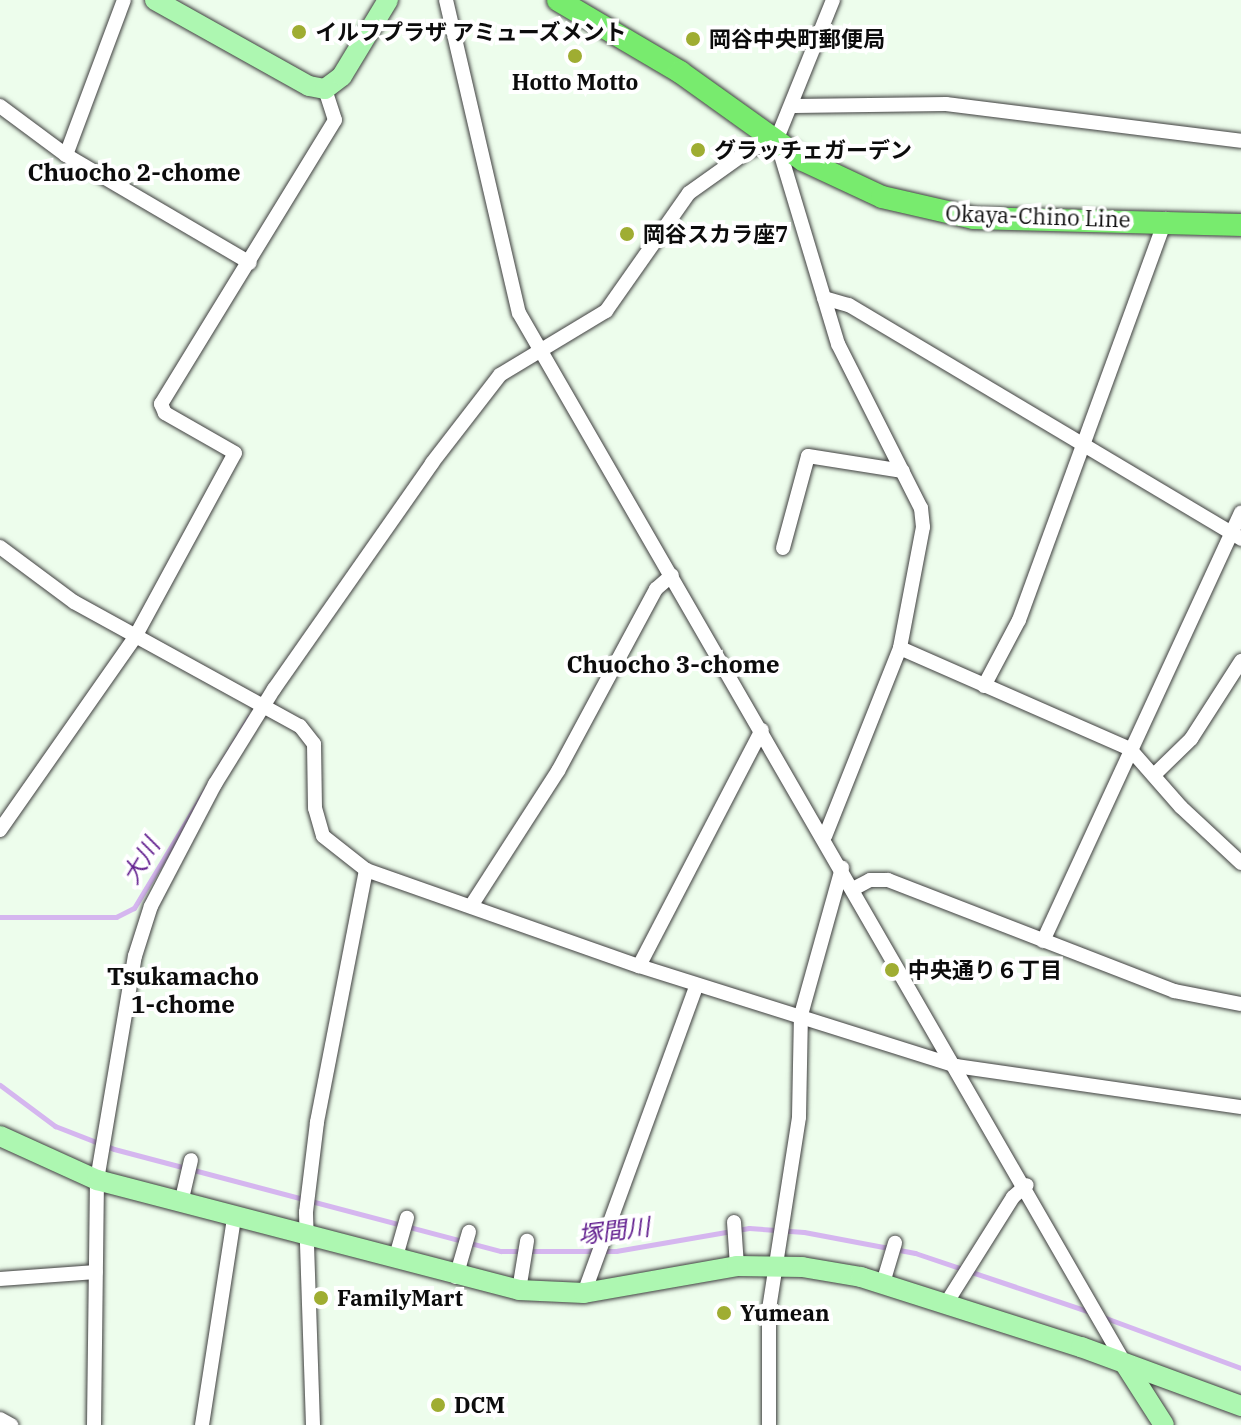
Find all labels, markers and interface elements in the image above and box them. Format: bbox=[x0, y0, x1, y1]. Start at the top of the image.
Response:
place label: イルフプラザ アミューズメント bbox=[315, 19, 628, 45]
marker: イルフプラザ アミューズメント bbox=[290, 23, 308, 41]
place label: 岡谷中央町郵便局 bbox=[709, 26, 885, 52]
marker: 岡谷中央町郵便局 bbox=[684, 30, 702, 48]
marker: Hotto Motto bbox=[566, 47, 584, 65]
place label: Hotto Motto bbox=[512, 69, 638, 95]
place label: グラッチェガーデン bbox=[714, 137, 912, 163]
marker: グラッチェガーデン bbox=[689, 141, 707, 159]
district label: Chuocho 2-chome bbox=[27, 159, 241, 187]
street label: Okaya-Chino Line bbox=[945, 200, 1131, 232]
place label: 岡谷スカラ座7 bbox=[643, 221, 788, 247]
marker: 岡谷スカラ座7 bbox=[618, 225, 636, 243]
district label: Chuocho 3-chome bbox=[566, 651, 780, 679]
water label: 大川 bbox=[116, 833, 166, 889]
place label: 中央通り６丁目 bbox=[908, 957, 1062, 983]
marker: 中央通り６丁目 bbox=[883, 961, 901, 979]
district label: Tsukamacho 1-chome bbox=[107, 963, 259, 1019]
water label: 塚間川 bbox=[577, 1212, 651, 1250]
place label: FamilyMart bbox=[337, 1285, 463, 1311]
marker: FamilyMart bbox=[312, 1289, 330, 1307]
place label: Yumean bbox=[740, 1300, 830, 1326]
marker: Yumean bbox=[715, 1304, 733, 1322]
place label: DCM bbox=[454, 1392, 505, 1418]
marker: DCM bbox=[429, 1396, 447, 1414]

